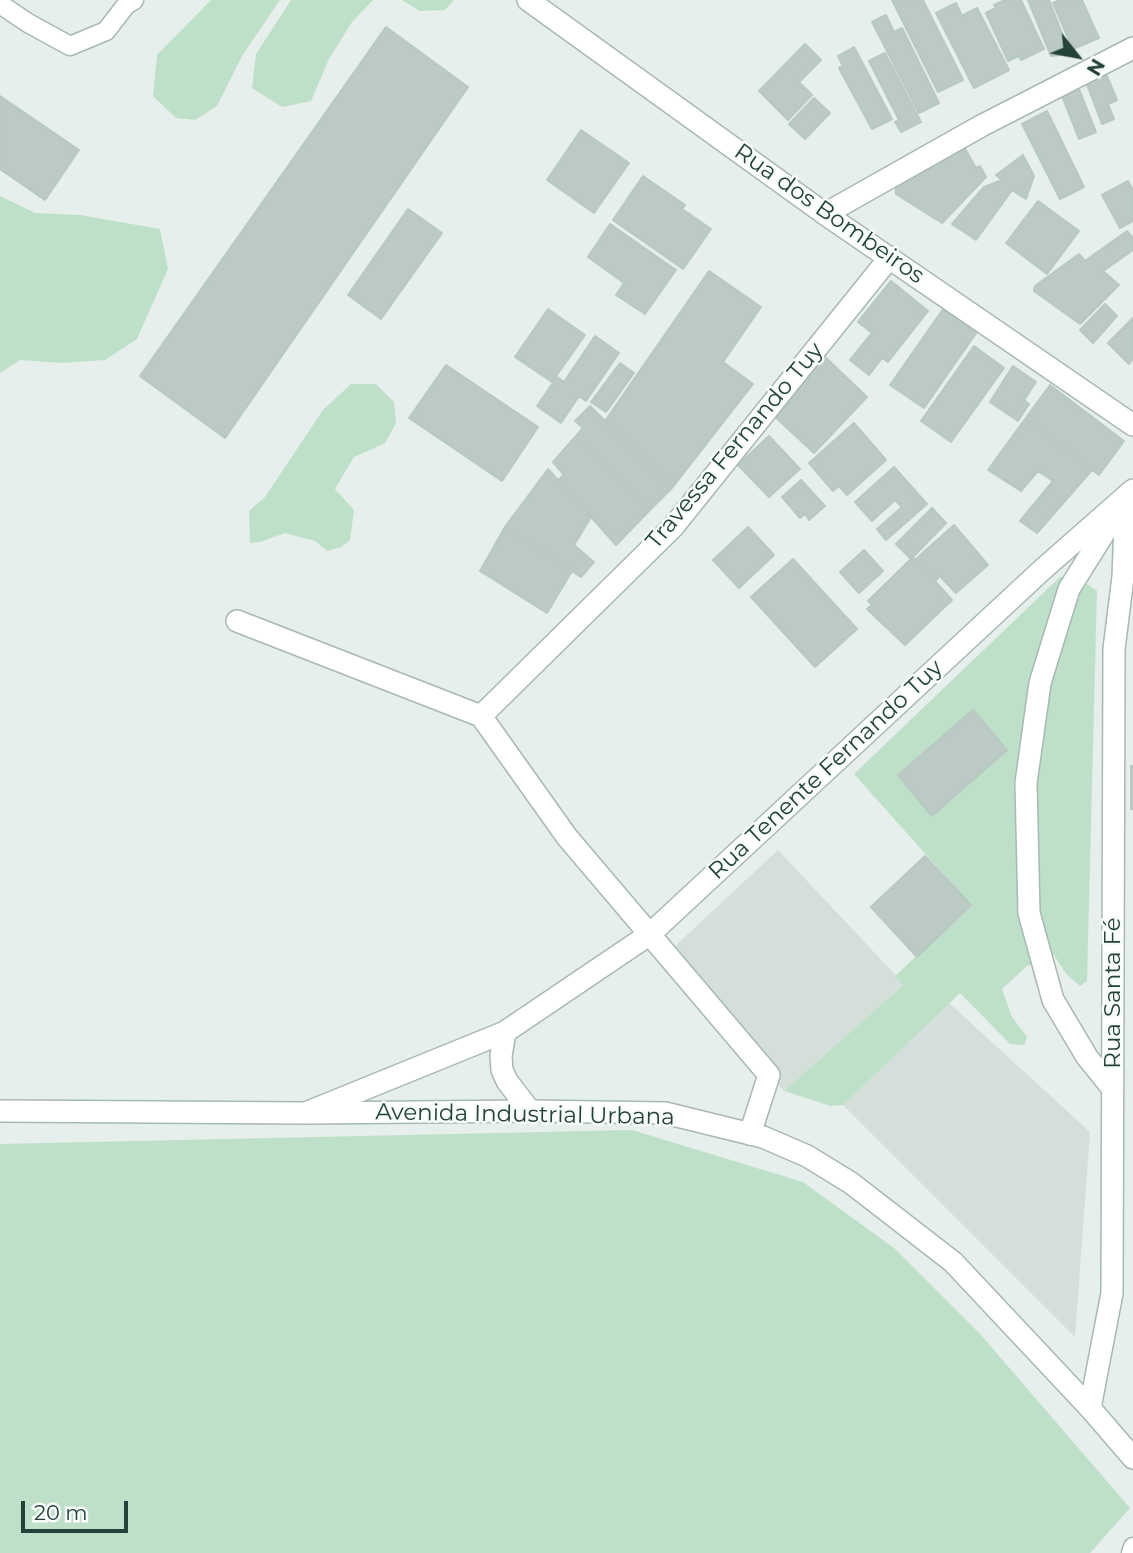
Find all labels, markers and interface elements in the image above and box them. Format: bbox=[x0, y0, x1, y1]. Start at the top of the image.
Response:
north arrow bbox=[1042, 21, 1112, 91]
text: N bbox=[1082, 55, 1109, 80]
street label: Rua dos Bombeiros bbox=[729, 138, 929, 290]
street label: Travessa Fernando Tuy bbox=[641, 337, 829, 555]
street label: Rua Tenente Fernando Tuy bbox=[703, 654, 949, 886]
street label: Rua Santa Fé bbox=[1099, 917, 1127, 1069]
street label: Avenida Industrial Urbana bbox=[375, 1099, 675, 1131]
scale bar bbox=[24, 1486, 131, 1530]
text: 20 m bbox=[34, 1500, 88, 1525]

